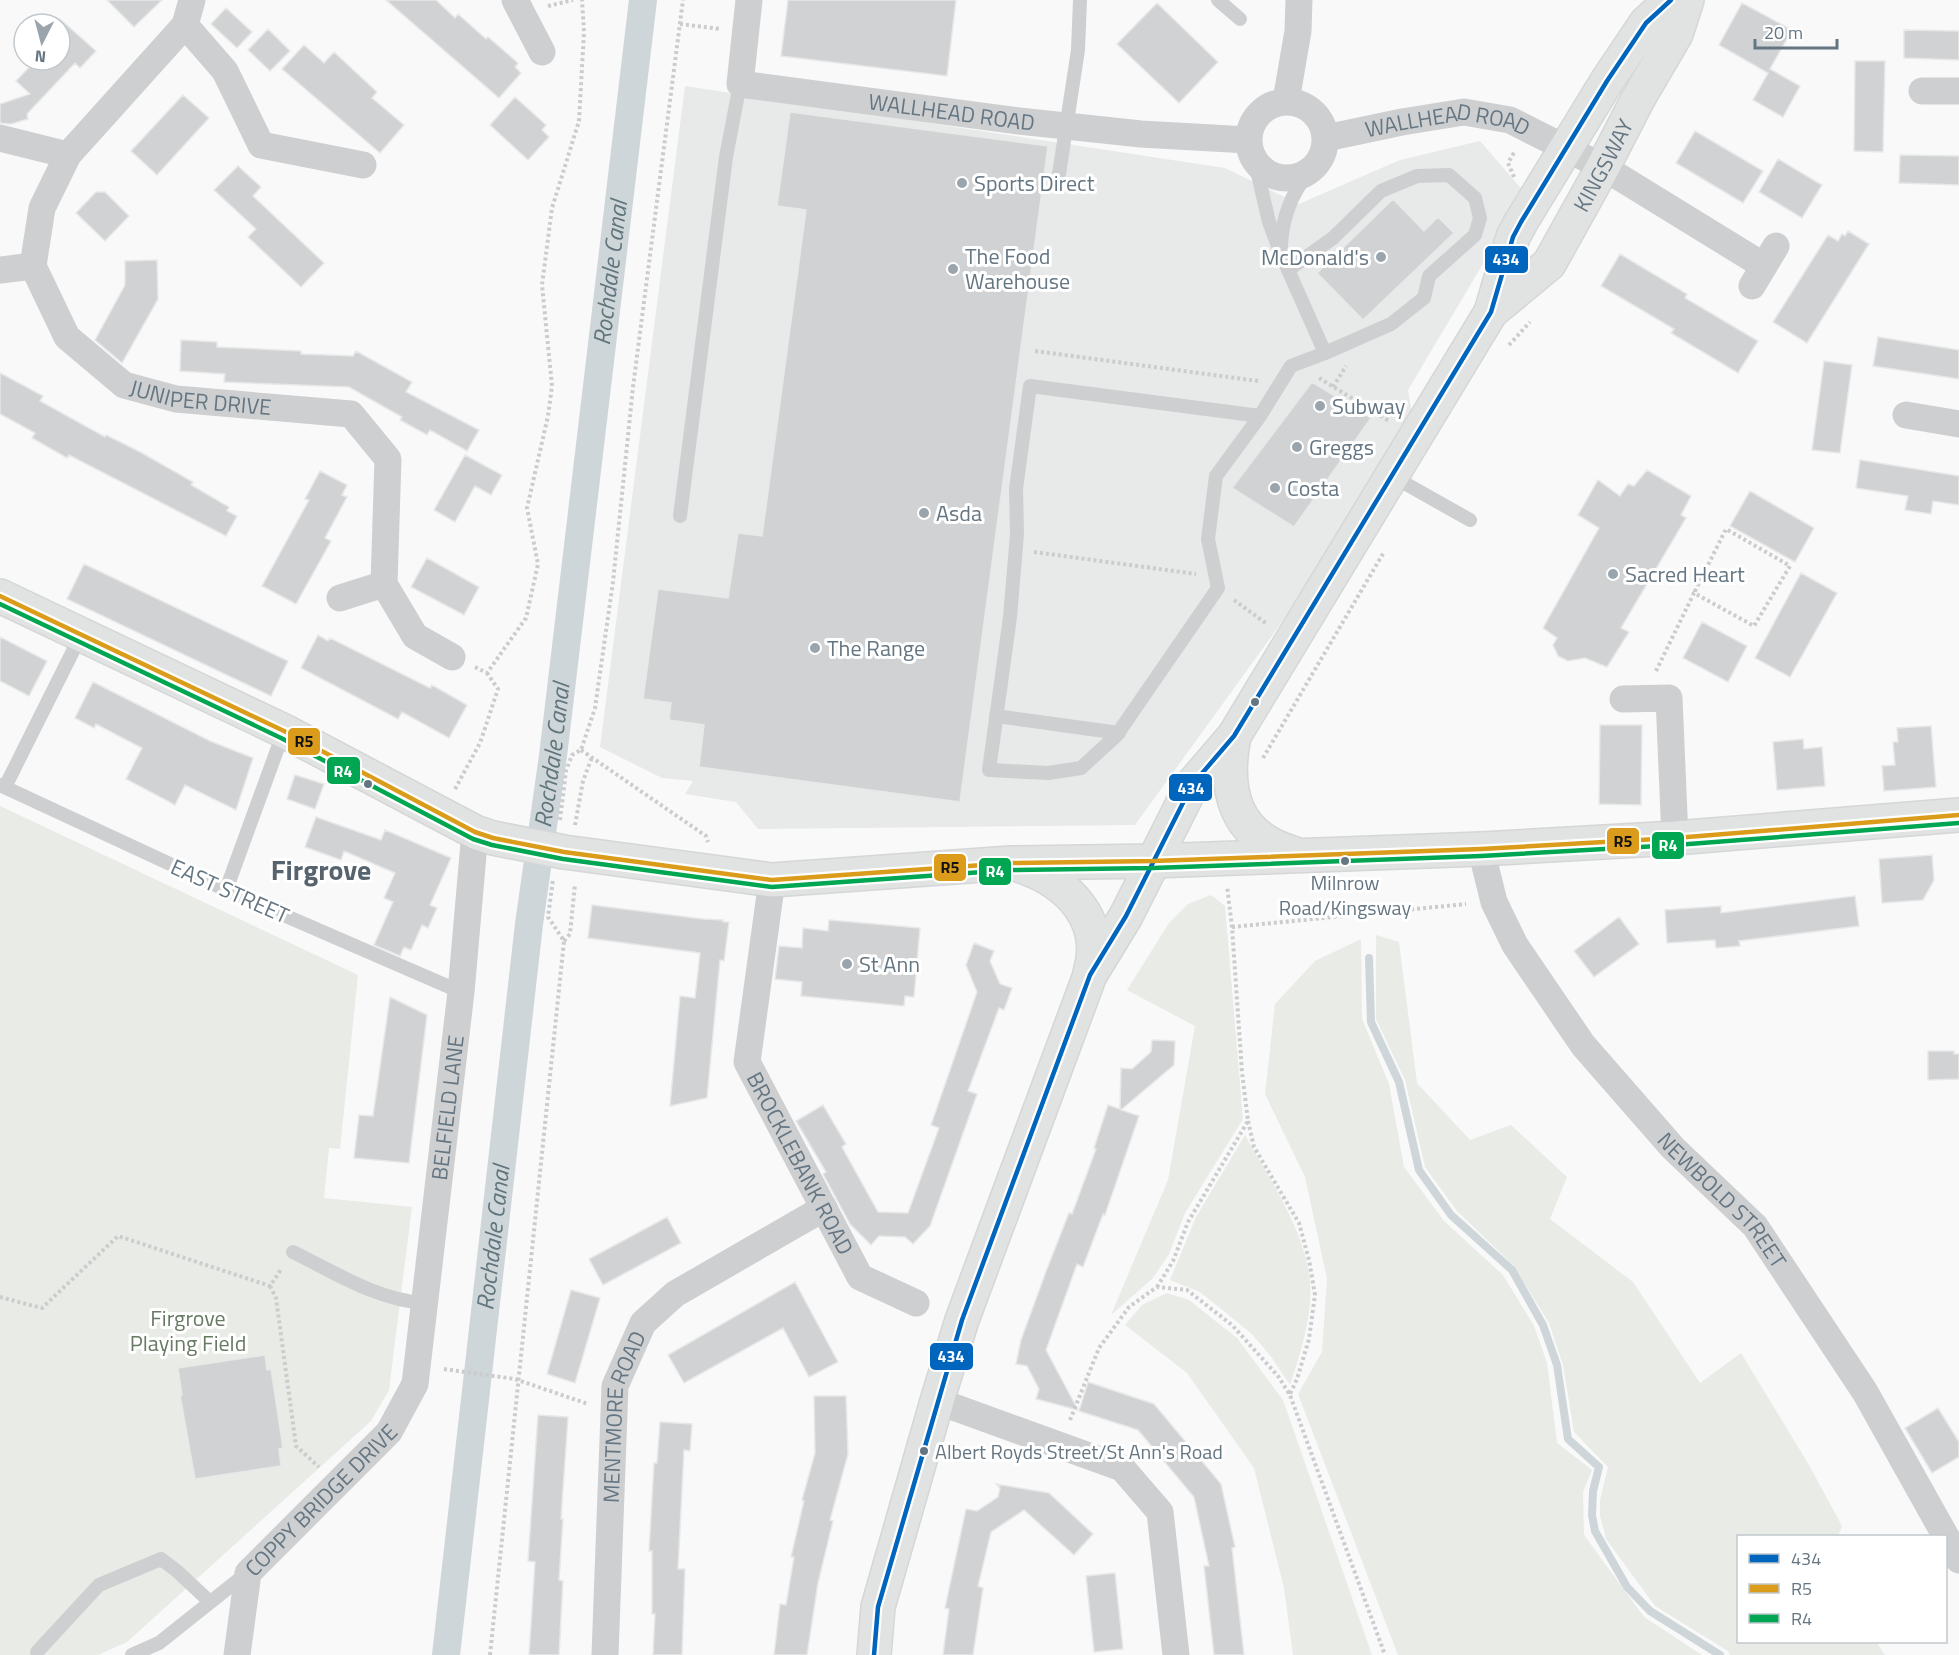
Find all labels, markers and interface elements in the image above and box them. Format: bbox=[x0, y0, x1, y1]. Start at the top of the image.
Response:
north arrow bbox=[12, 12, 72, 72]
scale bar bbox=[1755, 12, 1838, 50]
text: 20 m bbox=[1764, 19, 1803, 46]
text: N bbox=[34, 44, 47, 69]
street label: WALLHEAD ROAD bbox=[866, 84, 1037, 140]
street label: WALLHEAD ROAD bbox=[1362, 94, 1536, 146]
street label: KINGSWAY bbox=[1564, 113, 1642, 218]
place label: Sports Direct bbox=[974, 166, 1095, 200]
marker: Sports Direct bbox=[955, 176, 969, 190]
water label: Rochdale Canal bbox=[583, 196, 636, 347]
place label: The Food Warehouse bbox=[965, 239, 1070, 298]
place label: McDonald's bbox=[1261, 240, 1369, 274]
line badge: 434 bbox=[1484, 245, 1529, 274]
text: 434 bbox=[1493, 247, 1519, 271]
marker: McDonald's bbox=[1374, 250, 1388, 264]
marker: The Food Warehouse bbox=[946, 262, 960, 276]
street label: JUNIPER DRIVE bbox=[126, 370, 273, 424]
place label: Subway bbox=[1332, 389, 1406, 423]
marker: Subway bbox=[1313, 399, 1327, 413]
place label: Greggs bbox=[1309, 430, 1374, 464]
marker: Greggs bbox=[1290, 440, 1304, 454]
place label: Costa bbox=[1287, 471, 1339, 505]
marker: Costa bbox=[1268, 481, 1282, 495]
place label: Asda bbox=[936, 496, 982, 530]
marker: Asda bbox=[917, 506, 931, 520]
place label: Sacred Heart bbox=[1625, 557, 1745, 591]
marker: Sacred Heart bbox=[1606, 567, 1620, 581]
place label: The Range bbox=[827, 631, 925, 665]
marker: The Range bbox=[808, 641, 822, 655]
water label: Rochdale Canal bbox=[524, 678, 579, 830]
unlabelled marker bbox=[1249, 696, 1261, 708]
line badge: R5 bbox=[287, 727, 321, 756]
text: R5 bbox=[295, 729, 313, 753]
line badge: R4 bbox=[326, 756, 361, 785]
text: R4 bbox=[334, 759, 352, 783]
line badge: 434 bbox=[1168, 773, 1213, 802]
text: 434 bbox=[1178, 776, 1204, 800]
unlabelled marker bbox=[362, 778, 374, 790]
line badge: R5 bbox=[1606, 827, 1640, 855]
text: R5 bbox=[1614, 829, 1632, 853]
line badge: R4 bbox=[1651, 831, 1685, 860]
text: R4 bbox=[1659, 833, 1677, 857]
district label: Firgrove bbox=[271, 848, 371, 891]
street label: EAST STREET bbox=[165, 850, 295, 932]
line badge: R5 bbox=[933, 853, 967, 882]
text: R5 bbox=[941, 855, 959, 879]
marker: Milnrow Road/Kingsway bbox=[1339, 855, 1351, 867]
line badge: R4 bbox=[978, 857, 1012, 886]
text: R4 bbox=[986, 859, 1004, 883]
place label: Milnrow Road/Kingsway bbox=[1279, 867, 1411, 923]
place label: St Ann bbox=[859, 947, 920, 981]
marker: St Ann bbox=[840, 957, 854, 971]
street label: BELFIELD LANE bbox=[422, 1033, 473, 1182]
street label: BROCKLEBANK ROAD bbox=[738, 1066, 862, 1261]
street label: NEWBOLD STREET bbox=[1649, 1124, 1796, 1275]
water label: Rochdale Canal bbox=[466, 1160, 519, 1312]
park label: Firgrove Playing Field bbox=[130, 1301, 246, 1360]
street label: MENTMORE ROAD bbox=[594, 1325, 654, 1504]
line badge: 434 bbox=[929, 1342, 974, 1371]
text: 434 bbox=[938, 1344, 964, 1368]
street label: COPPY BRIDGE DRIVE bbox=[237, 1416, 405, 1584]
place label: Albert Royds Street/St Ann's Road bbox=[935, 1436, 1223, 1467]
marker: Albert Royds Street/St Ann's Road bbox=[918, 1445, 930, 1457]
legend bbox=[1737, 1535, 1947, 1643]
text: 434 bbox=[1791, 1545, 1821, 1572]
text: R5 bbox=[1791, 1575, 1812, 1602]
text: R4 bbox=[1791, 1605, 1812, 1632]

